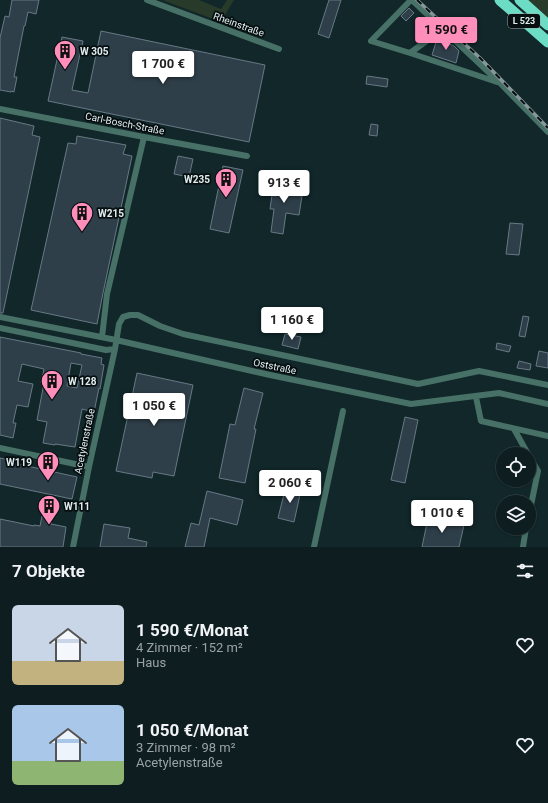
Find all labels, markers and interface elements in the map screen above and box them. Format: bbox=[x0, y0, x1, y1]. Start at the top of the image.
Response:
street label: Rheinstraße bbox=[212, 10, 266, 39]
road number: L 523 bbox=[508, 14, 540, 28]
pin: 1 590 € bbox=[409, 17, 483, 51]
text: 1 590 € bbox=[424, 22, 468, 37]
building icon: W 305 bbox=[52, 38, 78, 71]
place label: W 305 bbox=[80, 46, 109, 57]
pin: 1 700 € bbox=[126, 51, 200, 85]
text: 1 700 € bbox=[141, 56, 185, 71]
street label: Carl-Bosch-Straße bbox=[84, 110, 165, 137]
building icon: W235 bbox=[213, 166, 239, 199]
pin: 913 € bbox=[256, 170, 312, 204]
place label: W235 bbox=[184, 174, 210, 185]
text: 913 € bbox=[267, 175, 301, 190]
building icon: W215 bbox=[69, 200, 95, 233]
place label: W215 bbox=[98, 208, 124, 219]
pin: 1 160 € bbox=[255, 307, 329, 341]
text: 1 160 € bbox=[270, 312, 314, 327]
street label: Oststraße bbox=[252, 357, 297, 376]
building icon: W 128 bbox=[39, 368, 65, 401]
place label: W 128 bbox=[68, 376, 97, 387]
pin: 1 050 € bbox=[117, 393, 191, 427]
text: 1 050 € bbox=[132, 398, 176, 413]
street label: Acetylenstraße bbox=[72, 407, 97, 475]
map controls bbox=[496, 447, 536, 535]
button: locate bbox=[496, 447, 536, 487]
building icon: W119 bbox=[35, 449, 61, 482]
place label: W119 bbox=[6, 457, 32, 468]
pin: 2 060 € bbox=[253, 470, 327, 504]
text: 2 060 € bbox=[268, 475, 312, 490]
building icon: W111 bbox=[36, 493, 62, 526]
button: layers bbox=[496, 495, 536, 535]
pin: 1 010 € bbox=[405, 500, 479, 534]
place label: W111 bbox=[64, 501, 90, 512]
text: 1 010 € bbox=[420, 505, 464, 520]
icon: filters bbox=[514, 560, 536, 582]
text: 7 Objekte bbox=[12, 561, 85, 581]
text: 1 590 €/Monat bbox=[136, 620, 248, 640]
icon: home bbox=[44, 621, 92, 669]
icon: heart bbox=[514, 634, 536, 656]
text: 4 Zimmer · 152 m² bbox=[136, 640, 243, 655]
text: Haus bbox=[136, 655, 166, 670]
text: 1 050 €/Monat bbox=[136, 720, 248, 740]
icon: home bbox=[44, 721, 92, 769]
icon: heart bbox=[514, 734, 536, 756]
text: 3 Zimmer · 98 m² bbox=[136, 740, 235, 755]
text: Acetylenstraße bbox=[136, 755, 223, 770]

